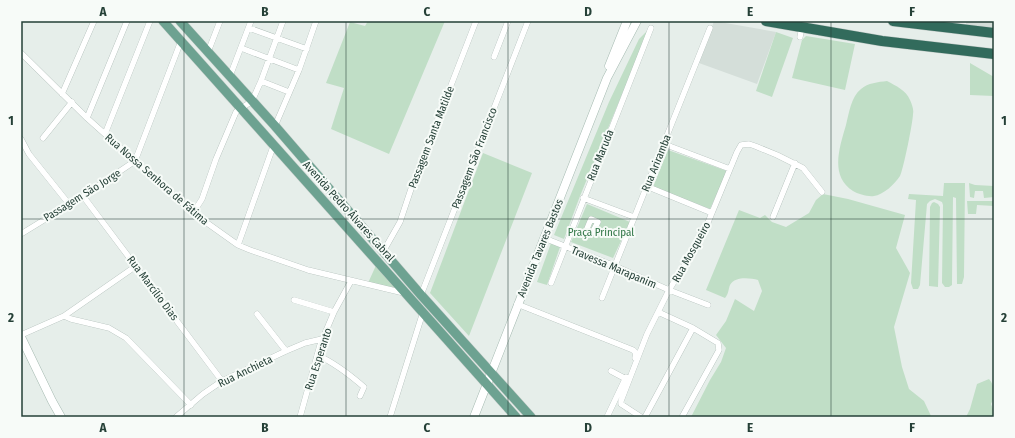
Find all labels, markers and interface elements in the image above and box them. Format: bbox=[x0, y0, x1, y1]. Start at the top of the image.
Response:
text: A bbox=[98, 4, 107, 19]
text: B bbox=[261, 4, 269, 19]
text: C bbox=[424, 4, 431, 19]
text: D bbox=[584, 4, 592, 19]
text: E bbox=[747, 4, 753, 19]
text: F bbox=[909, 4, 915, 19]
street label: Passagem Santa Matilde bbox=[406, 84, 457, 190]
street label: Passagem São Francisco bbox=[449, 106, 500, 211]
text: 1 bbox=[8, 113, 14, 128]
text: 1 bbox=[1001, 113, 1007, 128]
street label: Rua Maruda bbox=[584, 128, 617, 183]
street label: Rua Nossa Senhora de Fátima bbox=[102, 131, 211, 228]
street label: Rua Ariramba bbox=[639, 133, 674, 194]
street label: Avenida Pedro Álvares Cabral bbox=[300, 158, 398, 264]
street label: Passagem São Jorge bbox=[41, 166, 123, 224]
street label: Avenida Tavares Bastos bbox=[515, 197, 566, 299]
street label: Rua Mosqueiro bbox=[669, 220, 714, 285]
park label: Praça Principal bbox=[568, 226, 634, 239]
street label: Travessa Marapanim bbox=[569, 244, 658, 291]
street label: Rua Marcílio Dias bbox=[124, 254, 181, 323]
text: 2 bbox=[7, 310, 14, 325]
text: 2 bbox=[1000, 310, 1007, 325]
street label: Rua Esperanto bbox=[302, 326, 335, 392]
street label: Rua Anchieta bbox=[216, 353, 275, 390]
text: A bbox=[98, 420, 107, 435]
text: B bbox=[261, 420, 269, 435]
text: C bbox=[424, 420, 431, 435]
text: D bbox=[584, 420, 592, 435]
text: E bbox=[747, 420, 753, 435]
text: F bbox=[909, 420, 915, 435]

